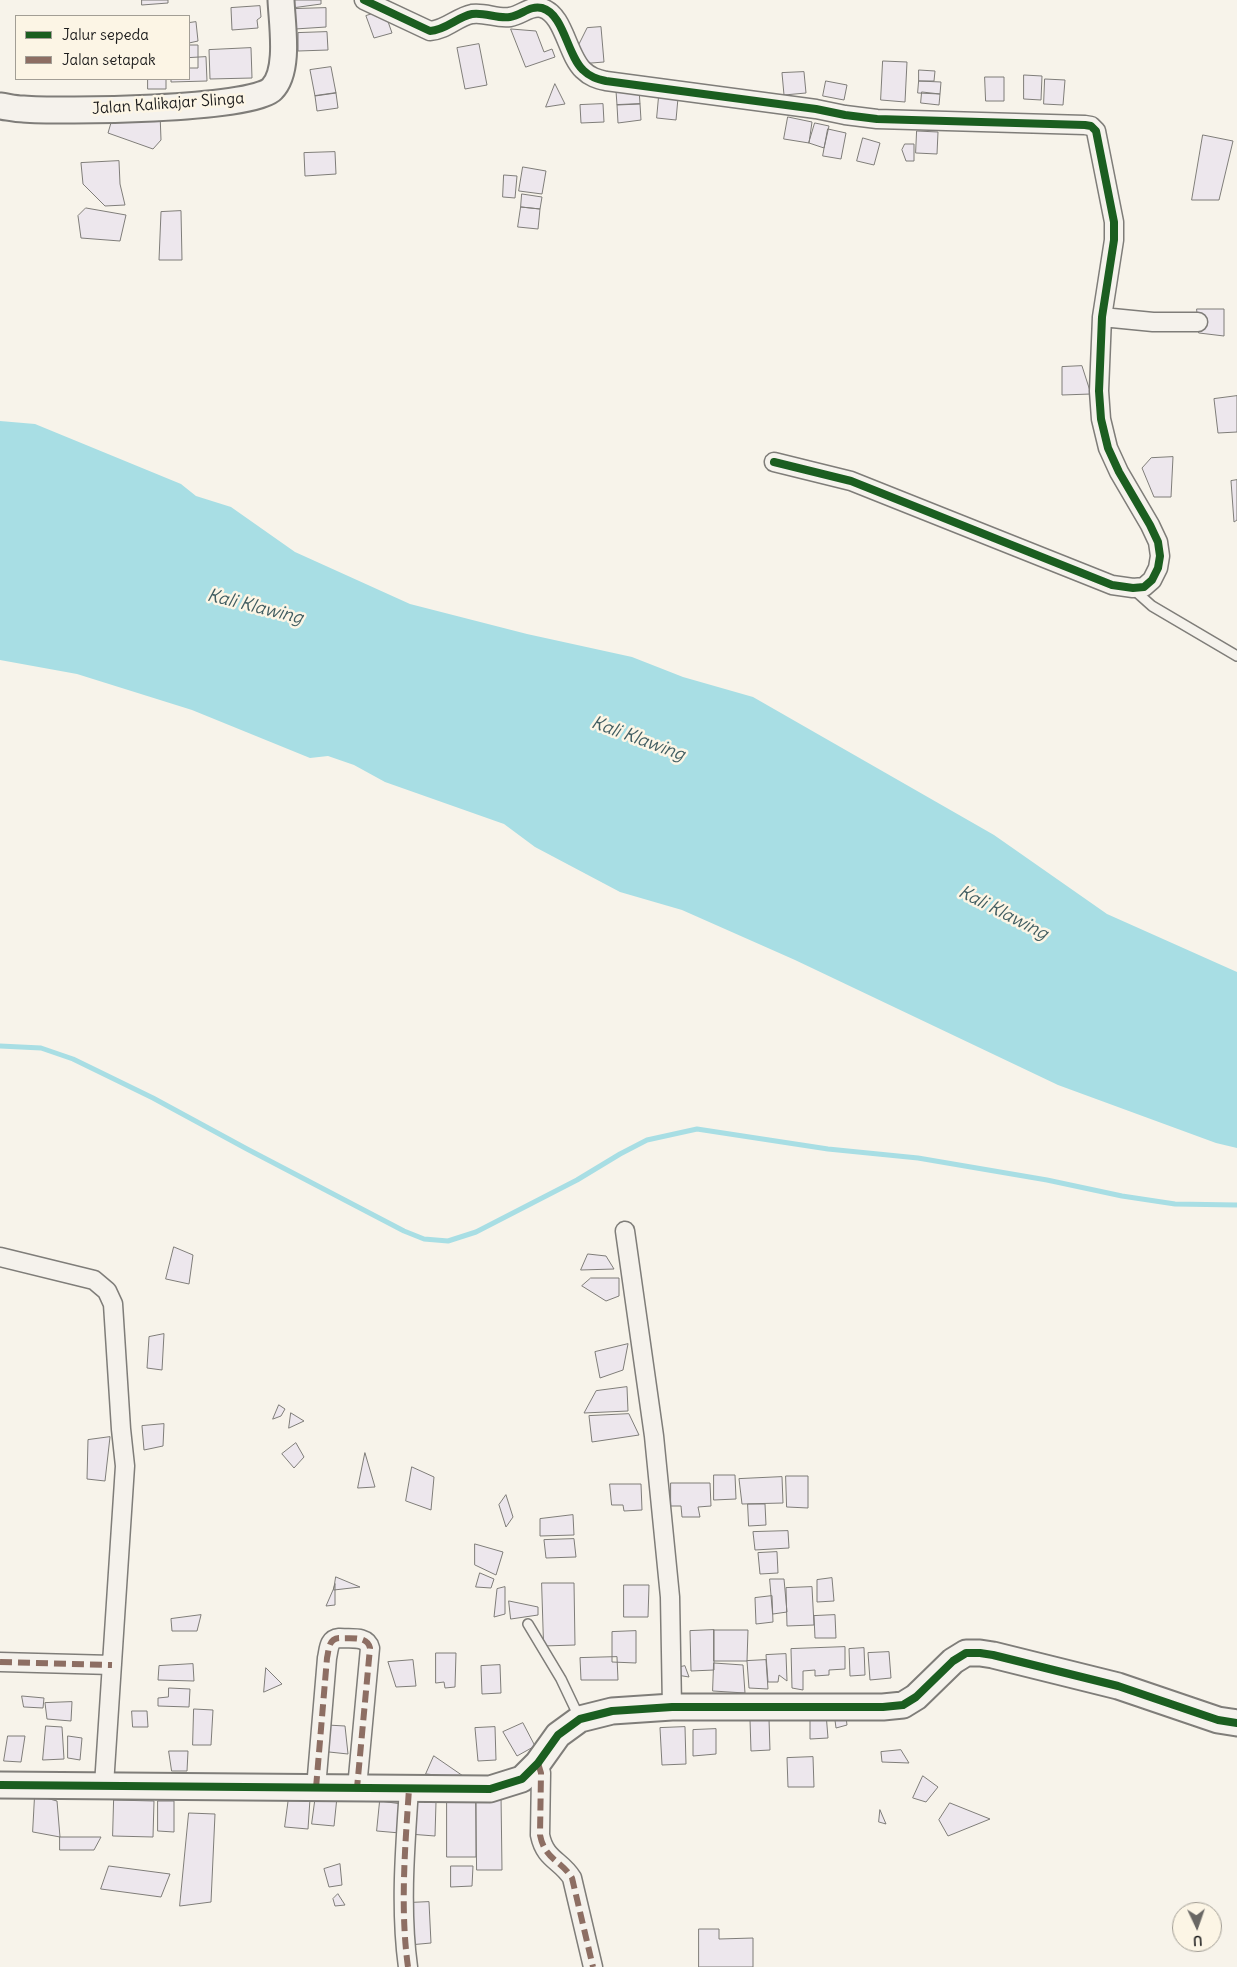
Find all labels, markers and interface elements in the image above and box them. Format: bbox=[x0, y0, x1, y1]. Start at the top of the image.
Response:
legend bbox=[15, 15, 190, 80]
text: Jalur sepeda bbox=[62, 25, 149, 44]
text: Jalan setapak bbox=[62, 50, 156, 69]
street label: Jalan Kalikajar Slinga bbox=[91, 89, 245, 119]
water label: Kali Klawing bbox=[205, 585, 305, 629]
water label: Kali Klawing bbox=[588, 712, 688, 766]
water label: Kali Klawing bbox=[955, 881, 1051, 945]
north arrow bbox=[1172, 1902, 1222, 1952]
text: U bbox=[1192, 1932, 1203, 1950]

